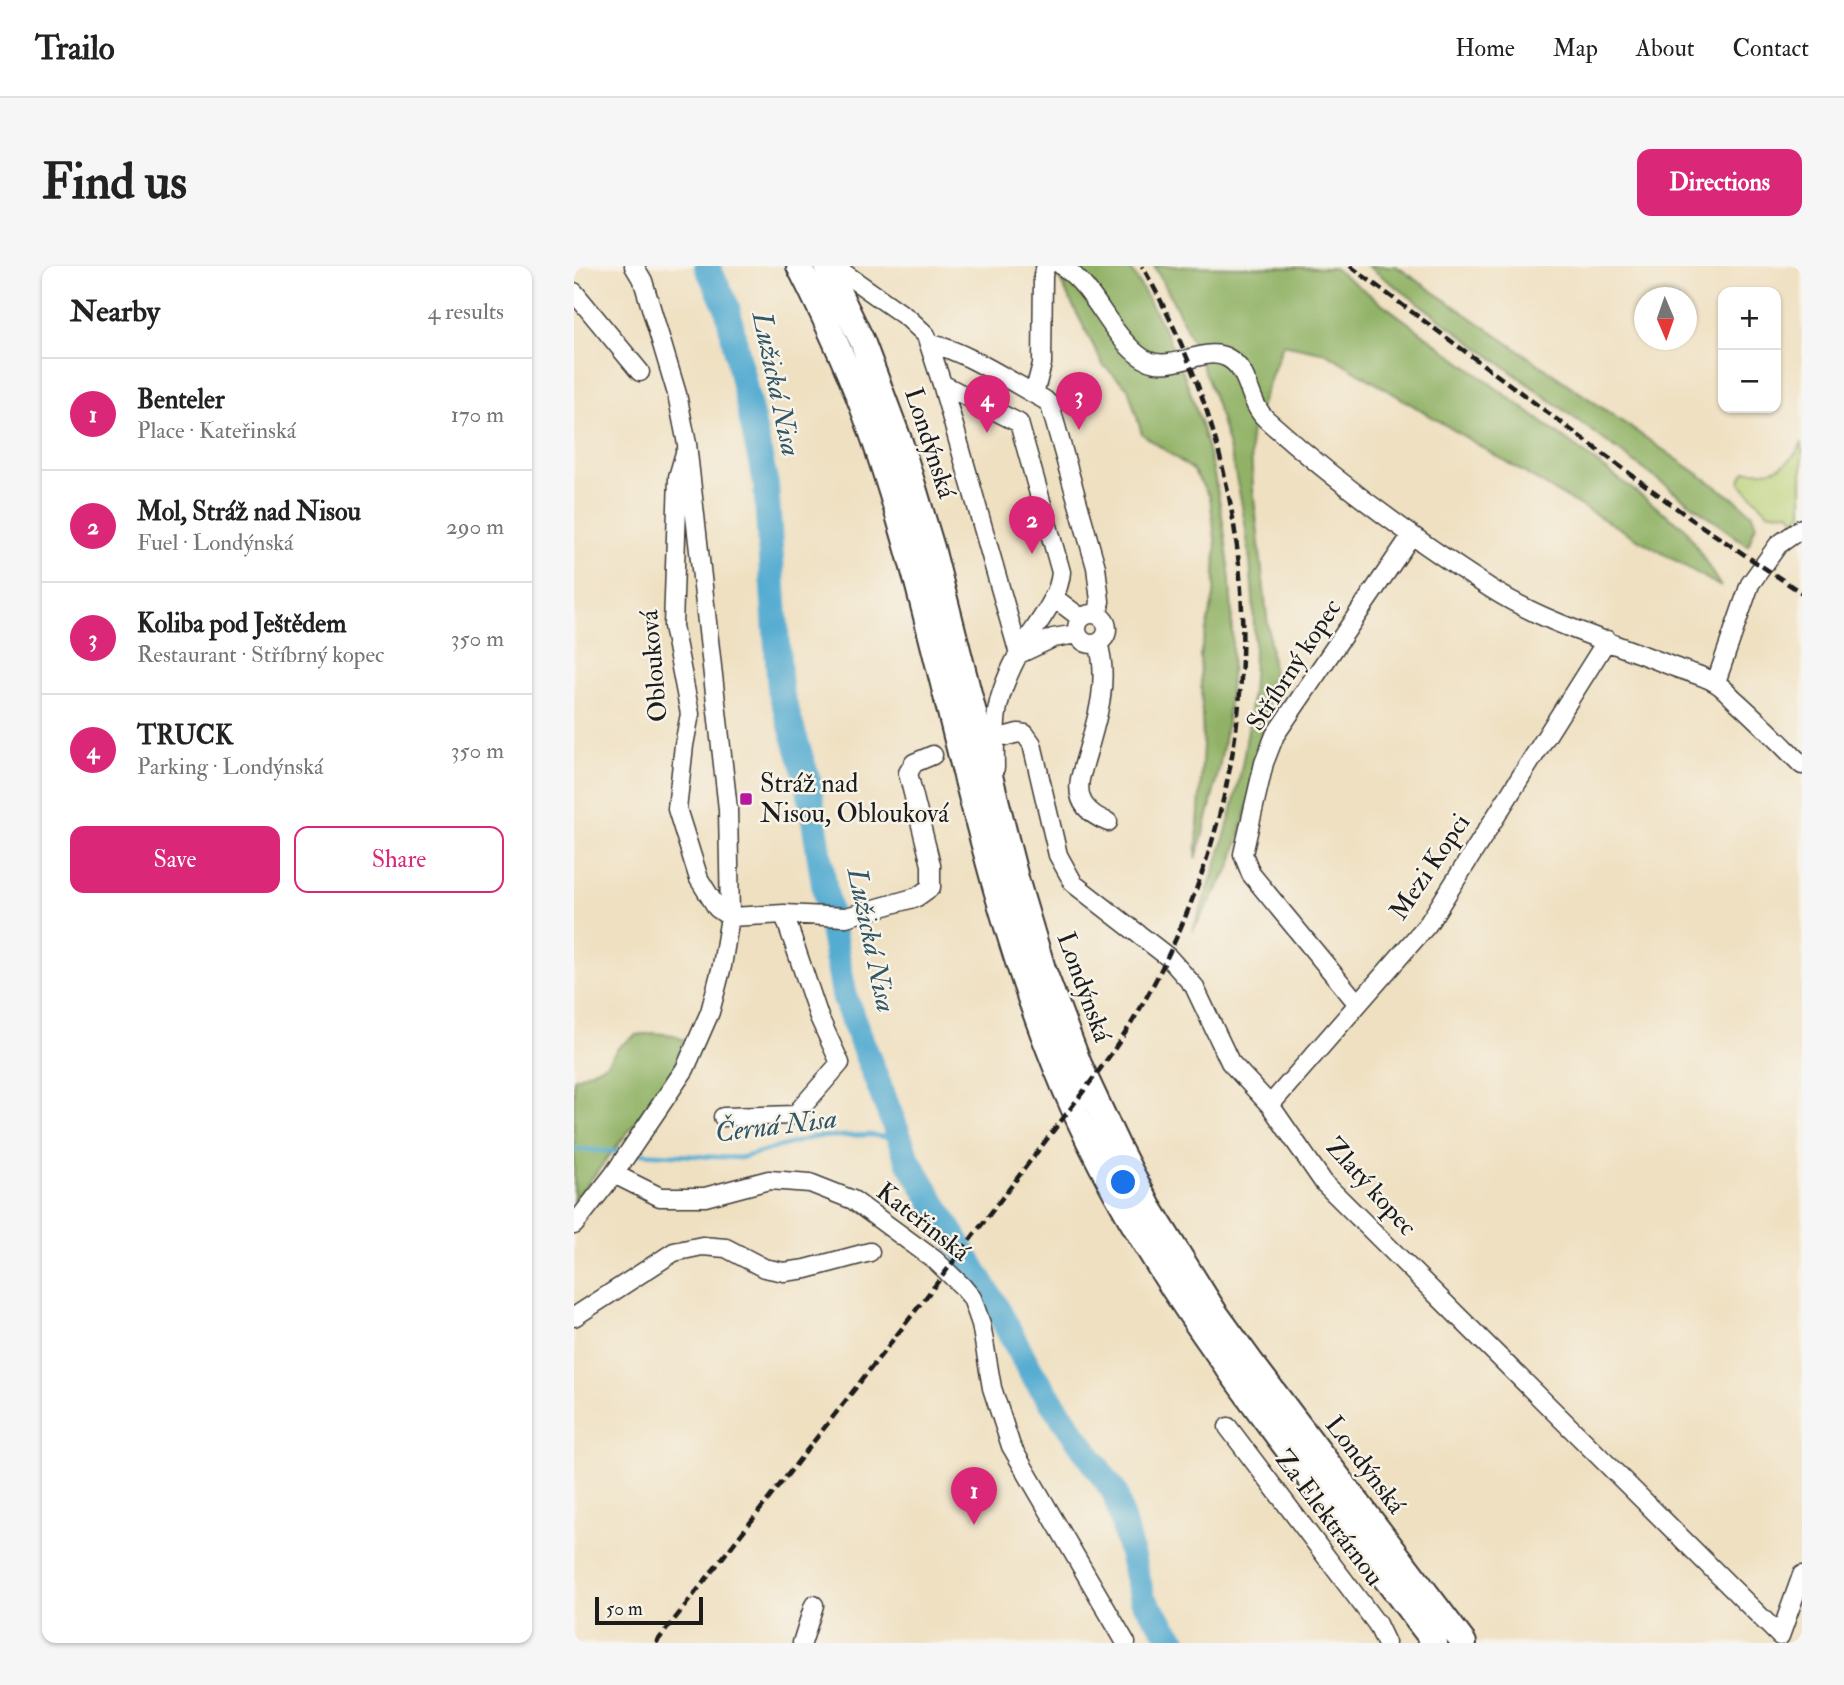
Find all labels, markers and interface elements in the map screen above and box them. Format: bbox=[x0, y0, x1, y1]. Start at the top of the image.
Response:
text: Trailo bbox=[35, 28, 115, 69]
text: Home bbox=[1455, 33, 1515, 64]
text: Map bbox=[1553, 33, 1598, 64]
text: About bbox=[1636, 33, 1695, 64]
text: Contact bbox=[1733, 33, 1809, 64]
button: Directions bbox=[1637, 149, 1802, 216]
text: Find us bbox=[42, 152, 187, 213]
north arrow bbox=[1634, 287, 1697, 350]
map controls bbox=[1718, 287, 1781, 413]
button: + bbox=[1718, 287, 1781, 350]
text: Nearby bbox=[70, 293, 160, 330]
text: 4 results bbox=[428, 297, 504, 326]
water label: Lužická Nisa bbox=[743, 308, 808, 459]
button: − bbox=[1718, 350, 1781, 413]
pin: 3 bbox=[1056, 372, 1102, 430]
pin: 4 bbox=[964, 375, 1010, 433]
text: Benteler bbox=[137, 384, 225, 416]
street label: Londýnská bbox=[897, 384, 963, 503]
text: 1 bbox=[89, 400, 97, 429]
text: 170 m bbox=[451, 400, 504, 429]
text: Place · Kateřinská bbox=[137, 416, 296, 445]
text: Mol, Stráž nad Nisou bbox=[137, 496, 361, 528]
pin: 2 bbox=[1009, 496, 1055, 554]
text: 2 bbox=[87, 512, 99, 541]
text: 290 m bbox=[446, 512, 504, 541]
text: Fuel · Londýnská bbox=[137, 528, 294, 557]
street label: Stříbrný kopec bbox=[1240, 593, 1349, 737]
text: Koliba pod Ještědem bbox=[137, 608, 346, 640]
street label: Oblouková bbox=[633, 608, 675, 723]
text: 3 bbox=[89, 624, 97, 653]
text: 350 m bbox=[451, 624, 504, 653]
text: Restaurant · Stříbrný kopec bbox=[137, 640, 384, 669]
text: TRUCK bbox=[137, 720, 233, 752]
text: 4 bbox=[87, 736, 99, 765]
text: 350 m bbox=[451, 736, 504, 765]
text: Parking · Londýnská bbox=[137, 752, 323, 781]
place label: Stráž nad Nisou, Oblouková bbox=[760, 768, 949, 830]
marker: Stráž nad Nisou, Oblouková bbox=[738, 791, 754, 807]
street label: Mezi Kopci bbox=[1383, 808, 1478, 927]
button: Save bbox=[70, 826, 280, 893]
button: Share bbox=[294, 826, 504, 893]
water label: Lužická Nisa bbox=[838, 864, 903, 1015]
street label: Londýnská bbox=[1049, 928, 1119, 1046]
water label: Černá Nisa bbox=[713, 1101, 839, 1151]
street label: Zlatý kopec bbox=[1318, 1131, 1423, 1243]
your location bbox=[1106, 1165, 1140, 1199]
street label: Kateřinská bbox=[870, 1176, 976, 1269]
street label: Londýnská bbox=[1318, 1410, 1412, 1520]
street label: Za Elektrárnou bbox=[1268, 1444, 1390, 1592]
pin: 1 bbox=[951, 1467, 997, 1525]
scale bar bbox=[595, 1594, 704, 1626]
text: 50 m bbox=[606, 1597, 643, 1621]

